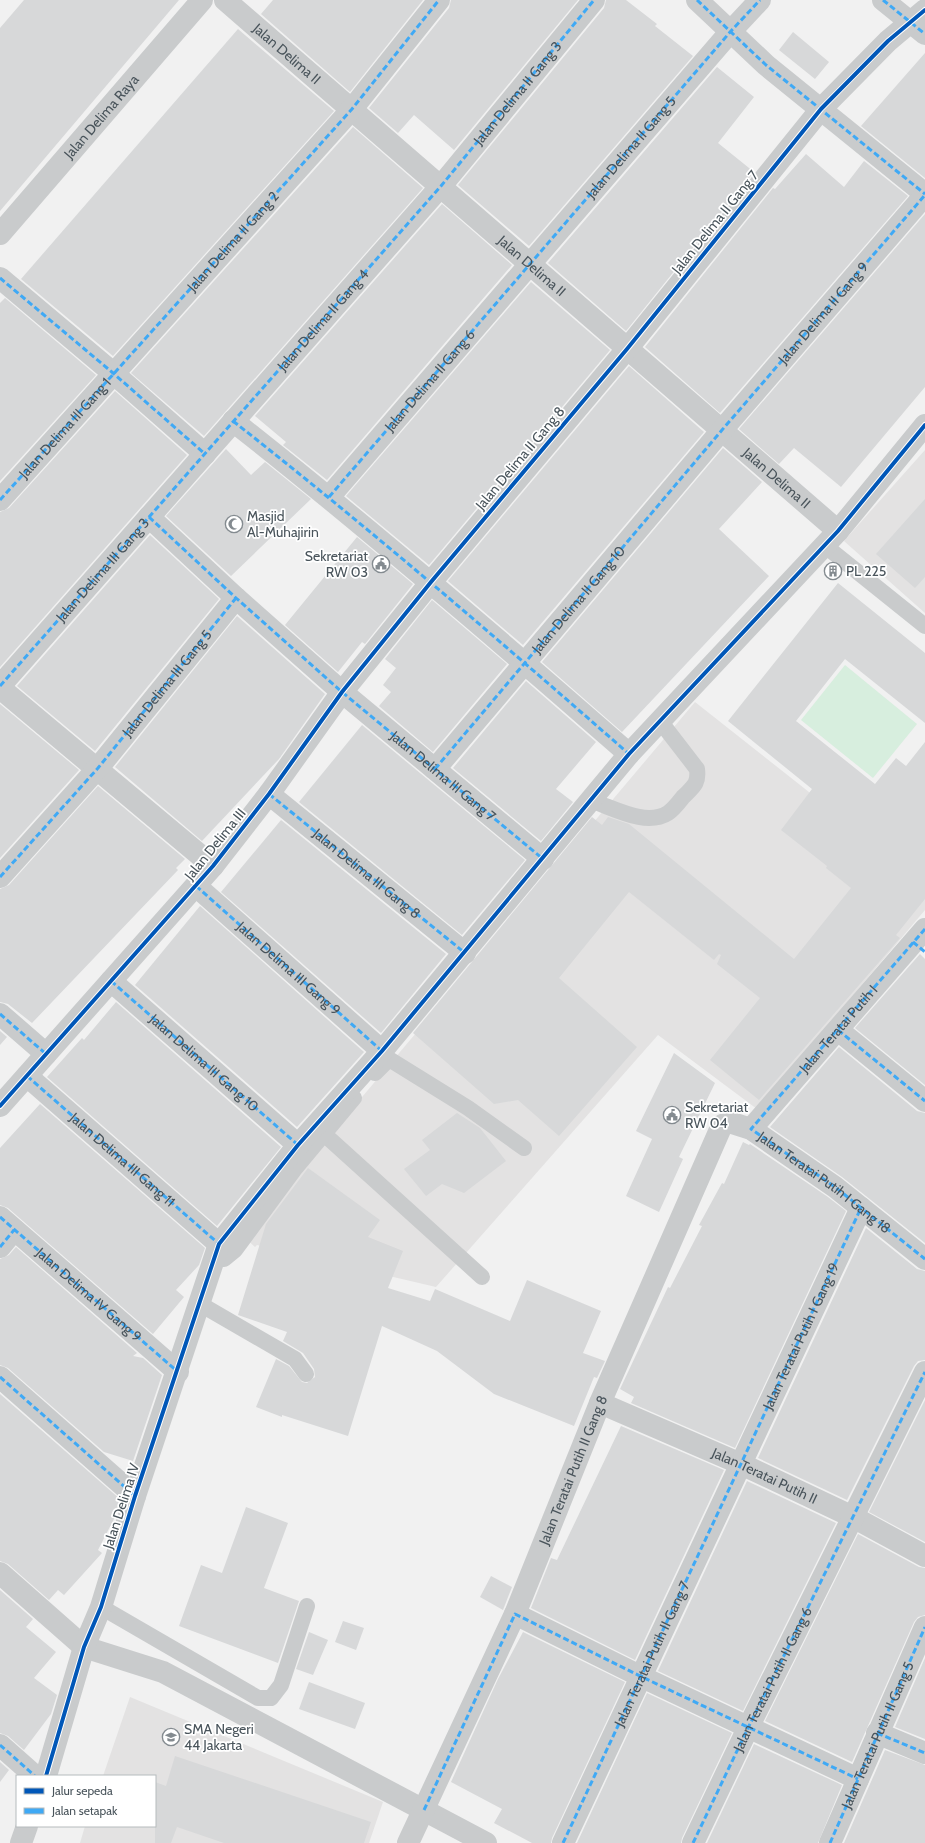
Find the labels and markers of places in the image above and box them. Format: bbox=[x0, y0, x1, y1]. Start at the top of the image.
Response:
place label: Masjid Al-Muhajirin bbox=[247, 507, 319, 541]
mosque icon: Masjid Al-Muhajirin bbox=[224, 514, 244, 534]
place label: Sekretariat RW 03 bbox=[305, 547, 368, 581]
public building icon: Sekretariat RW 03 bbox=[371, 554, 391, 574]
building icon: PL 225 bbox=[823, 561, 843, 581]
place label: PL 225 bbox=[846, 562, 886, 580]
place label: Sekretariat RW 04 bbox=[685, 1098, 748, 1132]
public building icon: Sekretariat RW 04 bbox=[662, 1105, 682, 1125]
place label: SMA Negeri 44 Jakarta bbox=[184, 1720, 254, 1754]
school or university icon: SMA Negeri 44 Jakarta bbox=[161, 1727, 181, 1747]

